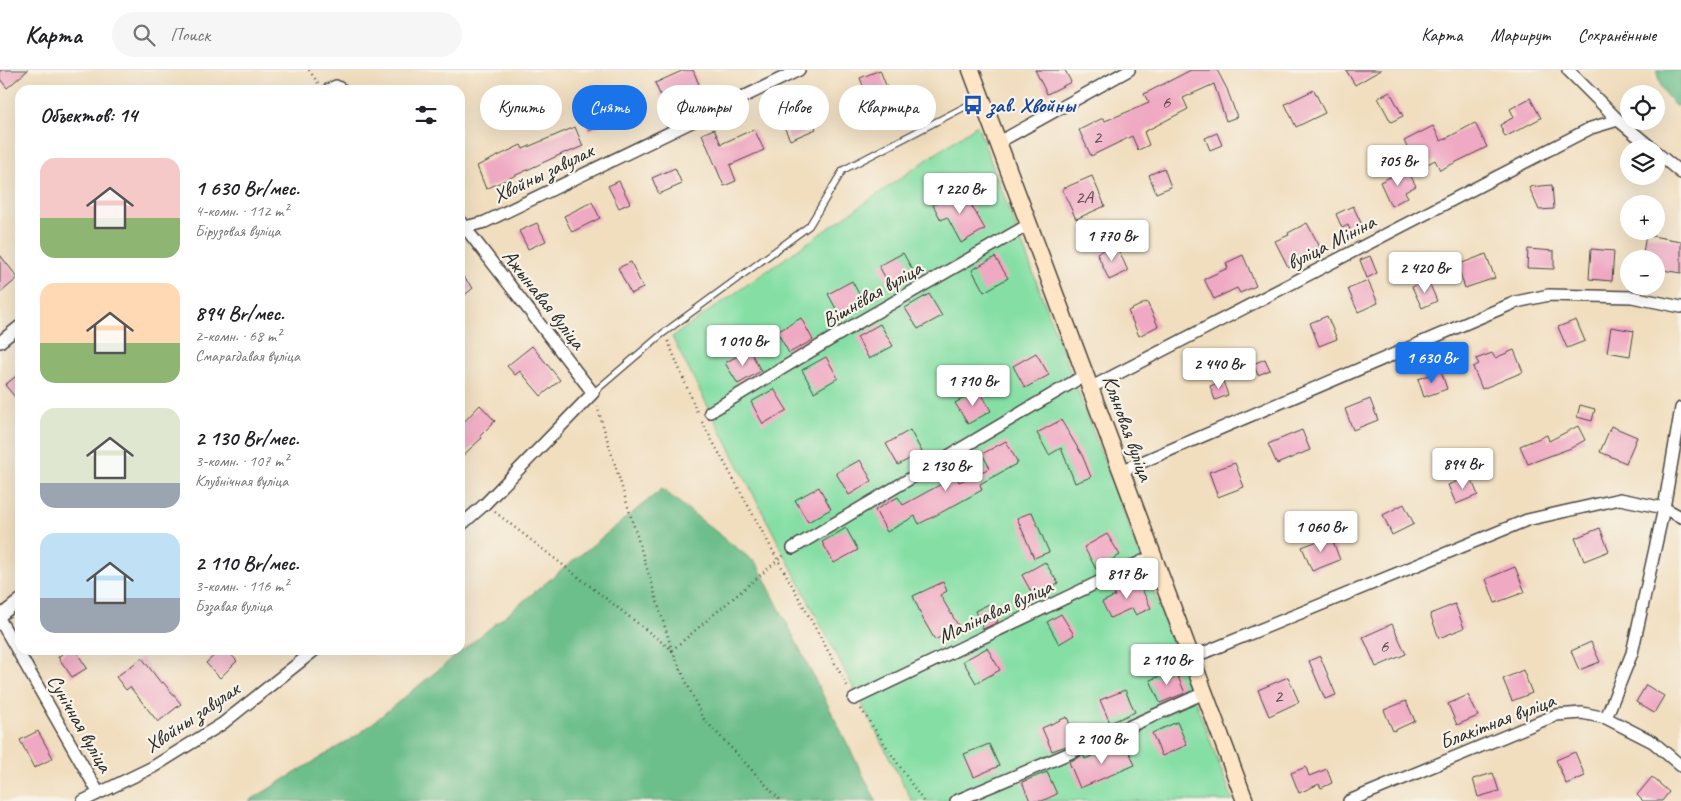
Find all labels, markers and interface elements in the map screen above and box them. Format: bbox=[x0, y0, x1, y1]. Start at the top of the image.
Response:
search box bbox=[112, 12, 462, 57]
text: Карта bbox=[25, 20, 82, 50]
icon: search bbox=[130, 21, 158, 49]
text: Поиск bbox=[170, 23, 210, 47]
text: Карта bbox=[1421, 24, 1462, 46]
text: Маршрут bbox=[1490, 24, 1550, 46]
text: Сохранённые bbox=[1578, 24, 1656, 46]
chip: Купить bbox=[480, 85, 562, 130]
chip: Снять bbox=[572, 85, 647, 130]
chip: Фильтры bbox=[657, 85, 749, 130]
chip: Новое bbox=[759, 85, 829, 130]
chip: Квартира bbox=[839, 85, 936, 130]
map controls bbox=[1620, 85, 1665, 295]
button: locate bbox=[1620, 85, 1665, 130]
house number: 6 bbox=[1162, 90, 1172, 114]
place label: зав. Хвойны bbox=[985, 92, 1077, 119]
bus stop icon: зав. Хвойны bbox=[962, 94, 984, 116]
icon: filters bbox=[412, 101, 440, 129]
text: Объектов: 14 bbox=[40, 102, 137, 128]
house number: 2 bbox=[1093, 125, 1103, 149]
street label: Хвойны завулак bbox=[488, 136, 600, 209]
button: layers bbox=[1620, 140, 1665, 185]
pin: 705 Br bbox=[1357, 144, 1439, 187]
text: 705 Br bbox=[1378, 151, 1418, 171]
pin: 1 220 Br bbox=[908, 172, 1012, 215]
text: 1 630 Br/мес. bbox=[195, 175, 299, 201]
icon: home bbox=[80, 178, 140, 238]
text: 1 220 Br bbox=[935, 179, 985, 199]
house number: 2А bbox=[1075, 185, 1095, 209]
button: + bbox=[1620, 195, 1665, 240]
text: 4-комн. · 112 m² bbox=[195, 201, 288, 221]
street label: вуліца Мініна bbox=[1282, 208, 1381, 275]
pin: 1 770 Br bbox=[1060, 220, 1164, 262]
text: Бірузовая вуліца bbox=[195, 221, 281, 241]
text: 1 770 Br bbox=[1087, 226, 1137, 246]
street label: Ажынавая вуліца bbox=[497, 244, 592, 356]
button: − bbox=[1620, 250, 1665, 295]
pin: 2 420 Br bbox=[1373, 252, 1477, 294]
street label: Вішнёвая вуліца bbox=[817, 254, 928, 333]
text: 2 420 Br bbox=[1400, 258, 1450, 278]
text: 894 Br/мес. bbox=[195, 300, 284, 326]
icon: home bbox=[80, 303, 140, 363]
pin: 1 010 Br bbox=[691, 324, 795, 367]
text: 2-комн. · 68 m² bbox=[195, 326, 281, 346]
text: 1 010 Br bbox=[718, 331, 768, 351]
pin: 1 630 Br bbox=[1380, 342, 1484, 384]
text: Смарагдавая вуліца bbox=[195, 346, 300, 366]
pin: 2 440 Br bbox=[1167, 348, 1271, 390]
text: 1 630 Br bbox=[1406, 348, 1458, 368]
text: 2 440 Br bbox=[1194, 354, 1244, 374]
pin: 1 710 Br bbox=[921, 364, 1025, 407]
text: 1 710 Br bbox=[948, 371, 998, 391]
street label: Кляновая вуліца bbox=[1097, 371, 1160, 486]
text: 2 130 Br/мес. bbox=[195, 425, 299, 451]
icon: home bbox=[80, 428, 140, 488]
pin: 894 Br bbox=[1422, 448, 1504, 490]
pin: 2 130 Br bbox=[894, 450, 998, 492]
text: 3-комн. · 107 m² bbox=[195, 451, 288, 471]
text: 894 Br bbox=[1443, 454, 1483, 474]
text: 2 130 Br bbox=[921, 456, 971, 476]
text: Клубнічная вуліца bbox=[195, 471, 288, 491]
pin: 1 060 Br bbox=[1269, 510, 1373, 553]
text: 1 060 Br bbox=[1295, 517, 1347, 537]
text: 2 110 Br/мес. bbox=[195, 550, 299, 576]
icon: home bbox=[80, 553, 140, 613]
pin: 817 Br bbox=[1086, 558, 1168, 600]
text: 817 Br bbox=[1107, 564, 1147, 584]
street label: Малінавая вуліца bbox=[934, 572, 1058, 649]
text: 3-комн. · 116 m² bbox=[195, 576, 288, 596]
text: Бэзавая вуліца bbox=[195, 596, 272, 616]
house number: 6 bbox=[1380, 634, 1390, 658]
pin: 2 110 Br bbox=[1115, 644, 1219, 686]
text: 2 110 Br bbox=[1142, 650, 1192, 670]
street label: Сунічная вуліца bbox=[42, 669, 119, 778]
street label: Хвойны завулак bbox=[140, 675, 247, 759]
house number: 2 bbox=[1274, 684, 1284, 708]
street label: Блакітная вуліца bbox=[1436, 686, 1560, 755]
pin: 2 100 Br bbox=[1050, 722, 1154, 765]
text: 2 100 Br bbox=[1077, 729, 1127, 749]

